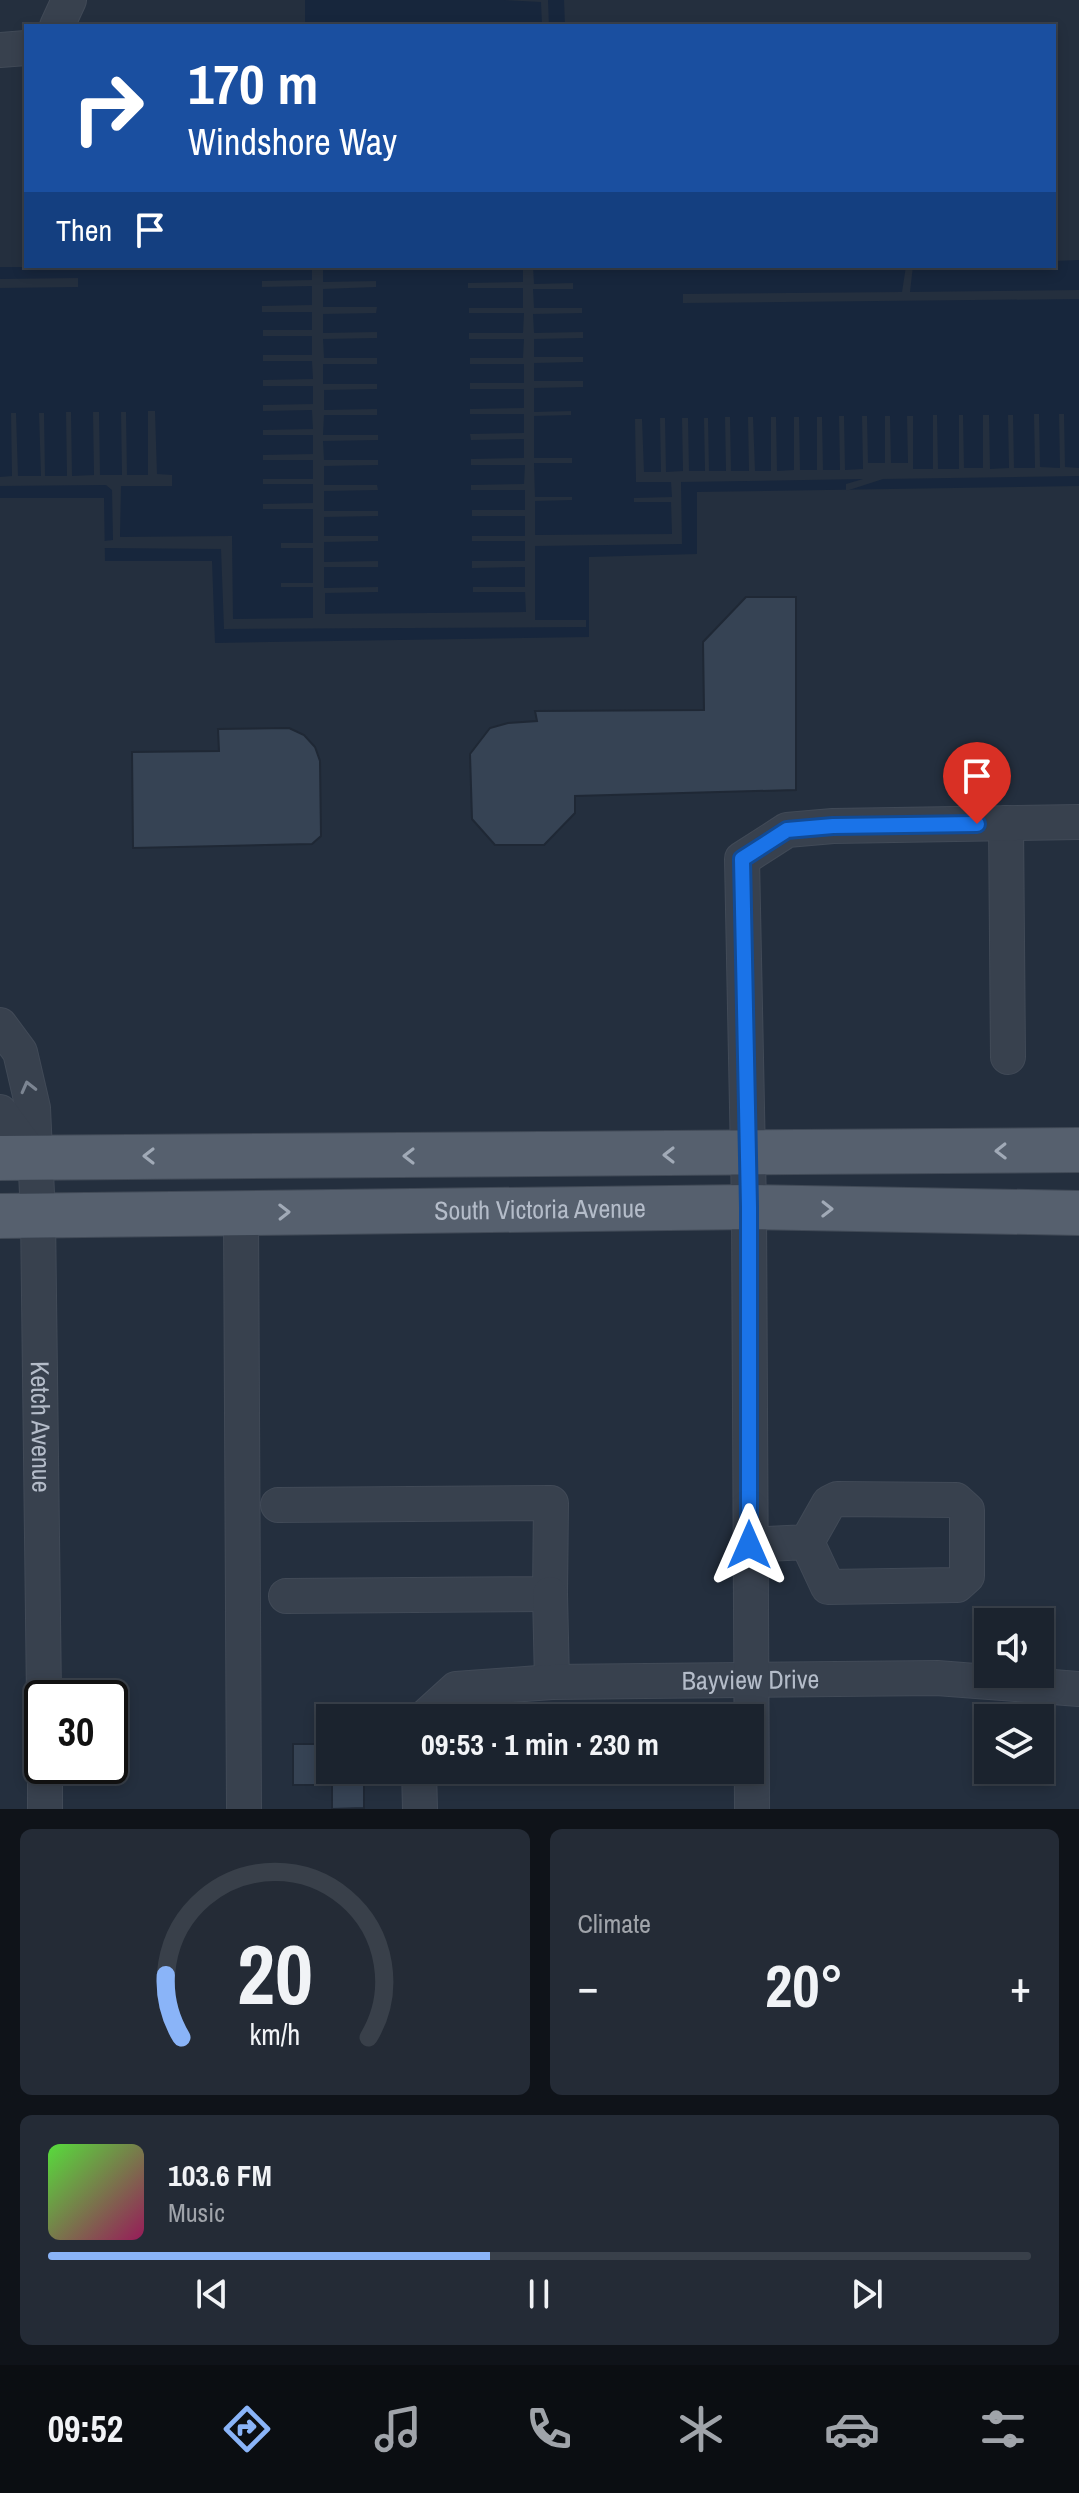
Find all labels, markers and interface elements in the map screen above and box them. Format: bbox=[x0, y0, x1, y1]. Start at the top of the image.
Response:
text: 170 m bbox=[188, 46, 318, 121]
icon: right bbox=[56, 56, 160, 160]
text: Windshore Way bbox=[188, 118, 397, 166]
icon: arrive bbox=[128, 208, 172, 252]
text: Then bbox=[56, 210, 112, 250]
pin bbox=[943, 742, 1011, 824]
icon: arrive bbox=[955, 754, 999, 798]
one-way arrow bbox=[21, 1081, 38, 1095]
one-way arrow bbox=[994, 1142, 1007, 1160]
one-way arrow bbox=[662, 1146, 675, 1164]
one-way arrow bbox=[142, 1147, 155, 1165]
one-way arrow bbox=[402, 1147, 415, 1165]
street label: South Victoria Avenue bbox=[434, 1190, 646, 1228]
one-way arrow bbox=[821, 1200, 834, 1217]
one-way arrow bbox=[278, 1203, 291, 1221]
street label: Ketch Avenue bbox=[23, 1361, 59, 1493]
position arrow bbox=[707, 1503, 791, 1587]
map controls bbox=[974, 1608, 1054, 1784]
button: sound bbox=[974, 1608, 1054, 1688]
street label: Bayview Drive bbox=[682, 1661, 820, 1698]
speed limit sign: 30 bbox=[24, 1680, 128, 1784]
button: layers bbox=[974, 1704, 1054, 1784]
text: 09:53 · 1 min · 230 m bbox=[421, 1724, 659, 1764]
text: Climate bbox=[578, 1906, 651, 1941]
text: 20 bbox=[237, 1918, 313, 2030]
text: 20° bbox=[765, 1945, 844, 2026]
text: − bbox=[578, 1956, 599, 2016]
text: + bbox=[1010, 1956, 1031, 2016]
text: km/h bbox=[249, 2015, 300, 2054]
text: 103.6 FM bbox=[168, 2155, 272, 2195]
text: Music bbox=[168, 2195, 225, 2230]
icon: previous bbox=[190, 2272, 234, 2316]
icon: pause bbox=[517, 2272, 561, 2316]
icon: next bbox=[845, 2272, 889, 2316]
icon: directions bbox=[219, 2401, 275, 2457]
icon: music bbox=[370, 2401, 426, 2457]
icon: phone bbox=[521, 2401, 577, 2457]
icon: climate bbox=[673, 2401, 729, 2457]
icon: car bbox=[824, 2401, 880, 2457]
icon: filters bbox=[975, 2401, 1031, 2457]
text: 09:52 bbox=[48, 2405, 123, 2453]

